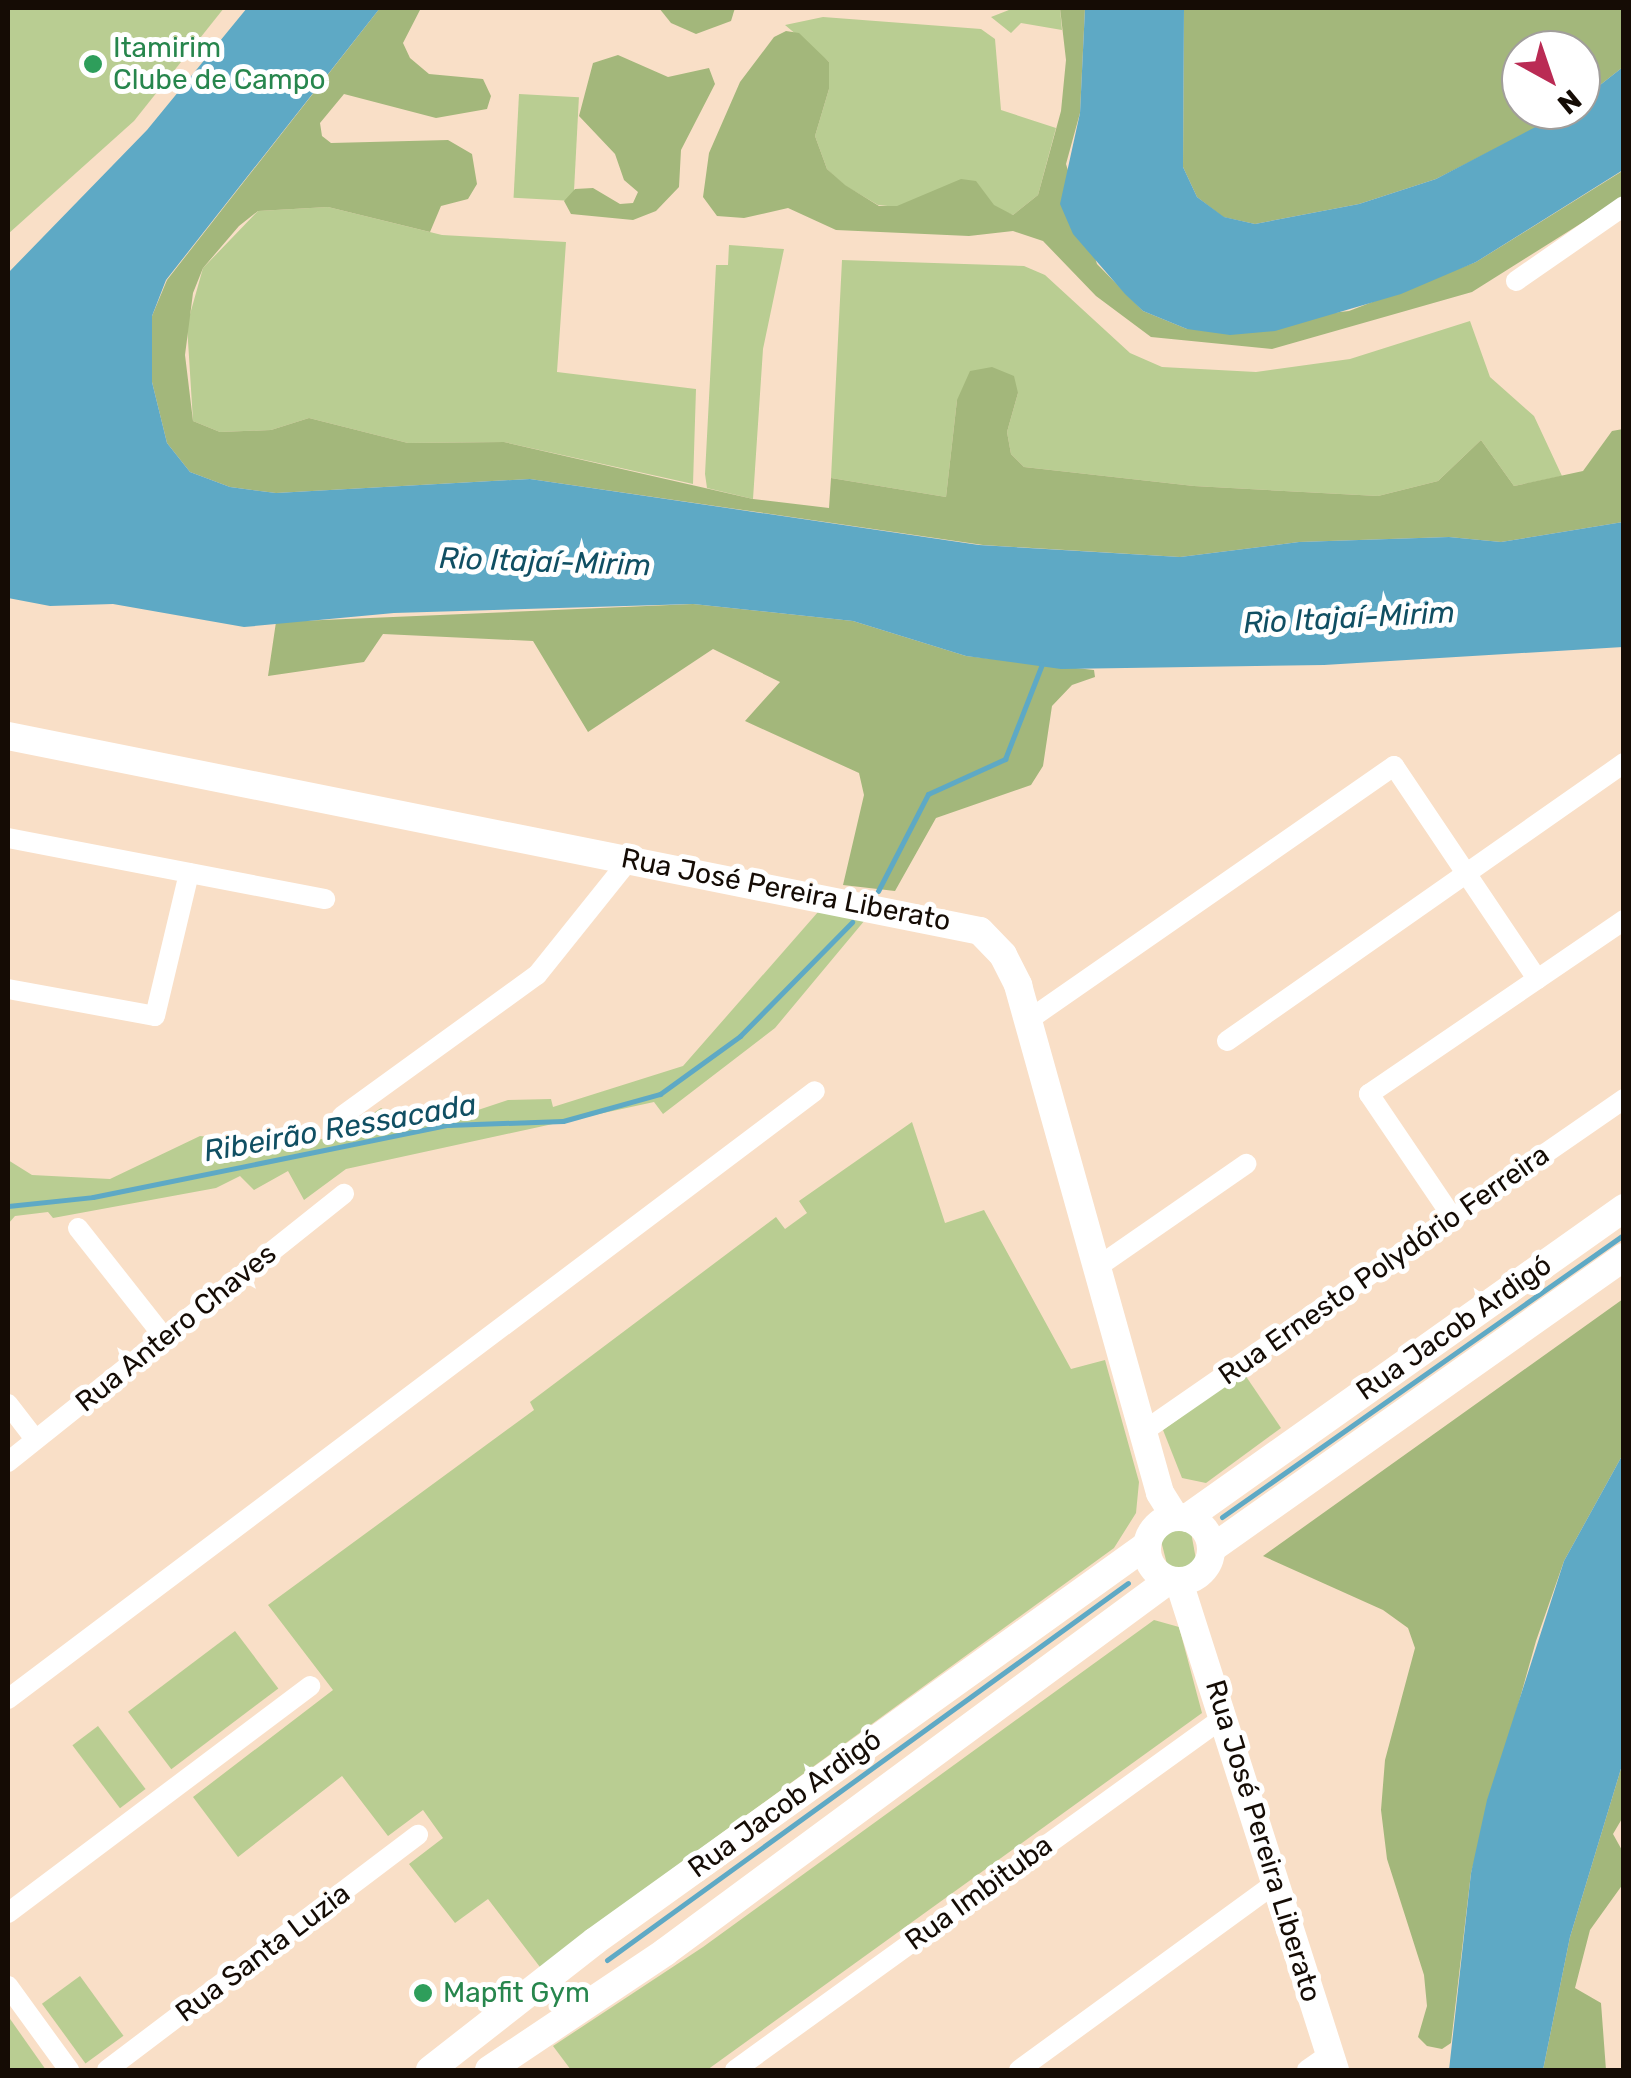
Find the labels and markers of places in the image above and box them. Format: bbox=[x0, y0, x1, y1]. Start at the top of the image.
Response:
place label: Itamirim Clube de Campo bbox=[113, 31, 325, 97]
marker: Itamirim Clube de Campo bbox=[82, 53, 104, 75]
place label: Mapfit Gym bbox=[443, 1976, 590, 2010]
marker: Mapfit Gym bbox=[412, 1982, 434, 2004]

